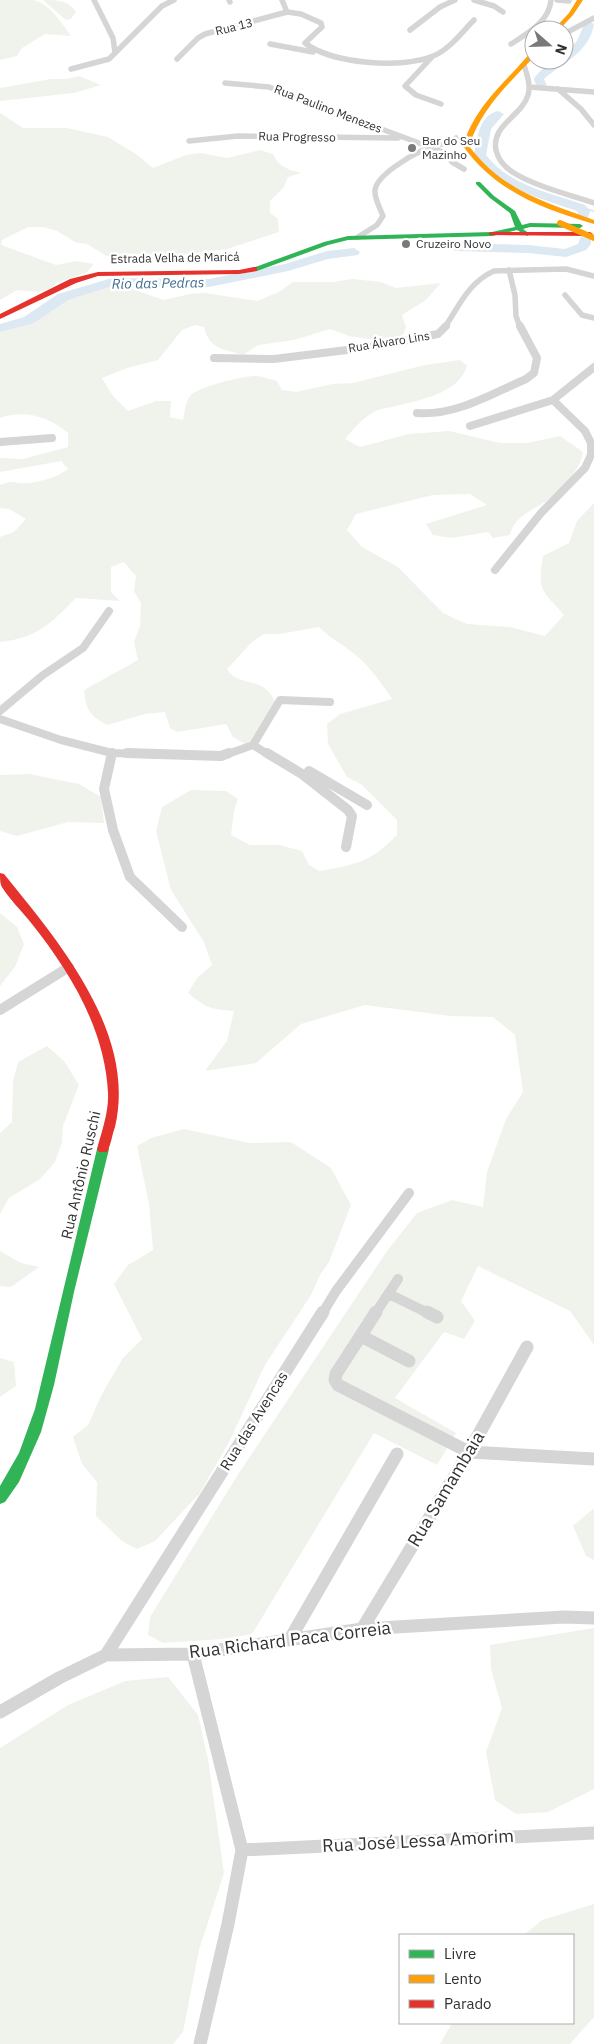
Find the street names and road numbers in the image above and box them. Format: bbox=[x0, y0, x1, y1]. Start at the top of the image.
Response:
street label: Rua 13 bbox=[214, 15, 254, 38]
street label: Rua Paulino Menezes bbox=[272, 81, 384, 136]
street label: Rua Progresso bbox=[258, 128, 336, 145]
street label: Estrada Velha de Maricá bbox=[110, 249, 240, 266]
street label: Rua Álvaro Lins bbox=[347, 328, 431, 355]
street label: Rua Antônio Ruschi bbox=[57, 1109, 104, 1241]
street label: Rua das Avencas bbox=[215, 1368, 292, 1474]
street label: Rua Samambaia bbox=[402, 1426, 489, 1551]
street label: Rua Richard Paca Correia bbox=[188, 1616, 393, 1663]
street label: Rua José Lessa Amorim bbox=[322, 1824, 514, 1857]

